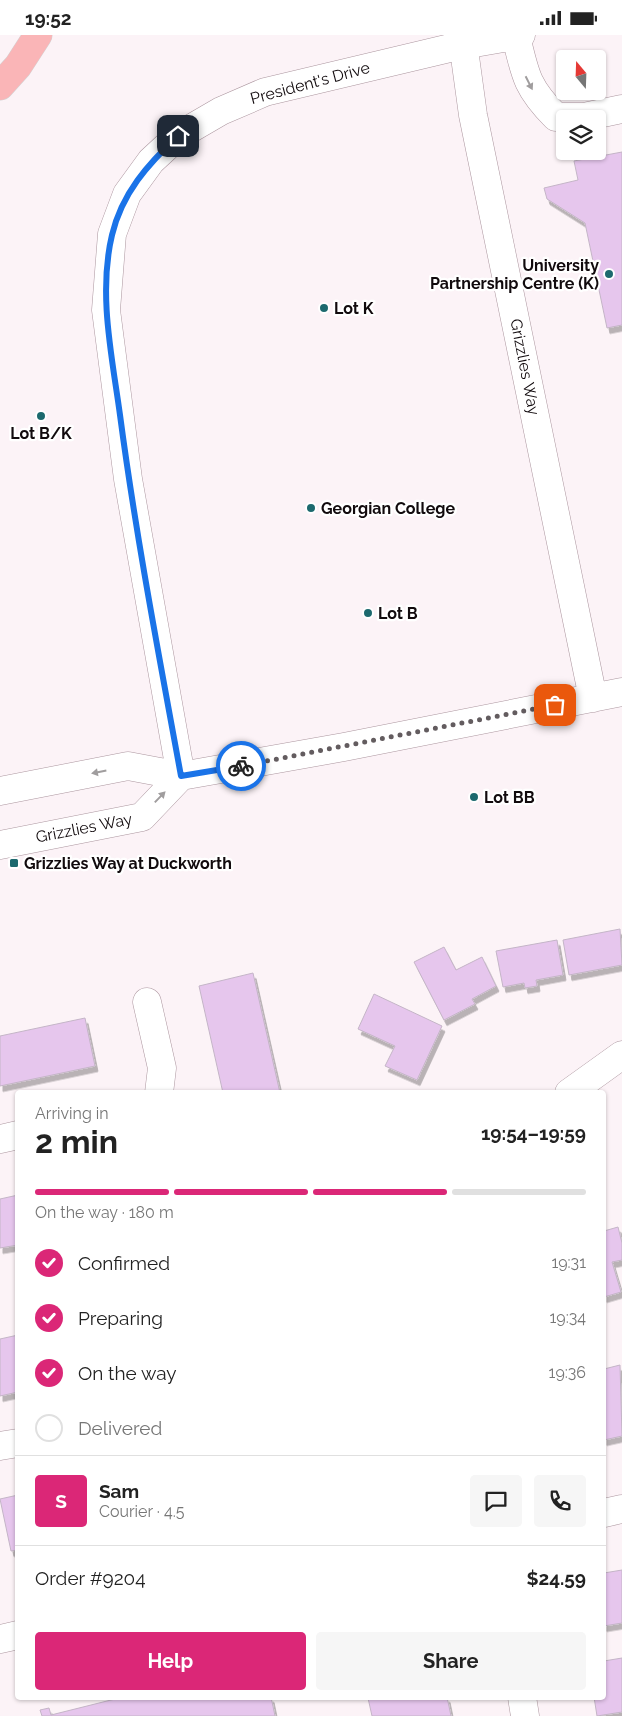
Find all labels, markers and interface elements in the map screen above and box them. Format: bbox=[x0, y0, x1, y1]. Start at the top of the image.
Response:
text: 19:52 bbox=[25, 7, 72, 29]
north arrow bbox=[556, 50, 606, 100]
map controls bbox=[556, 50, 606, 160]
street label: President's Drive bbox=[248, 58, 372, 108]
one-way arrow bbox=[525, 76, 533, 90]
button: layers bbox=[556, 110, 606, 160]
pin bbox=[157, 115, 199, 157]
icon: home bbox=[164, 122, 192, 150]
place label: University Partnership Centre (K) bbox=[430, 256, 599, 293]
marker: University Partnership Centre (K) bbox=[603, 268, 615, 280]
place label: Lot K bbox=[334, 299, 374, 318]
marker: Lot K bbox=[318, 302, 330, 314]
street label: Grizzlies Way bbox=[506, 317, 544, 417]
marker: Lot B/K bbox=[35, 410, 47, 422]
place label: Lot B/K bbox=[10, 424, 72, 443]
place label: Georgian College bbox=[321, 499, 455, 518]
marker: Georgian College bbox=[305, 502, 317, 514]
place label: Lot B bbox=[378, 604, 418, 623]
marker: Lot B bbox=[362, 607, 374, 619]
pin bbox=[534, 684, 576, 726]
icon: bag bbox=[541, 691, 569, 719]
courier bbox=[216, 741, 266, 791]
icon: bike bbox=[227, 752, 255, 780]
one-way arrow bbox=[91, 768, 106, 776]
place label: Lot BB bbox=[484, 788, 535, 807]
marker: Lot BB bbox=[468, 791, 480, 803]
one-way arrow bbox=[154, 792, 166, 804]
street label: Grizzlies Way bbox=[34, 809, 134, 847]
place label: Grizzlies Way at Duckworth bbox=[24, 854, 232, 873]
marker: Grizzlies Way at Duckworth bbox=[8, 857, 20, 869]
text: Arriving in bbox=[35, 1104, 109, 1123]
text: 19:54–19:59 bbox=[481, 1122, 586, 1144]
text: 2 min bbox=[35, 1123, 118, 1160]
text: On the way · 180 m bbox=[35, 1203, 174, 1222]
icon: check bbox=[35, 1249, 63, 1277]
text: Confirmed bbox=[78, 1252, 170, 1274]
text: 19:31 bbox=[551, 1253, 586, 1272]
icon: check bbox=[35, 1304, 63, 1332]
text: Preparing bbox=[78, 1307, 163, 1329]
text: 19:34 bbox=[549, 1308, 586, 1327]
icon: check bbox=[35, 1359, 63, 1387]
text: On the way bbox=[78, 1362, 177, 1384]
text: 19:36 bbox=[549, 1363, 586, 1382]
text: Delivered bbox=[78, 1417, 162, 1439]
button: chat bbox=[470, 1475, 522, 1527]
button: phone bbox=[534, 1475, 586, 1527]
text: Sam bbox=[99, 1480, 139, 1502]
text: S bbox=[55, 1490, 67, 1512]
text: Courier · 4.5 bbox=[99, 1502, 184, 1521]
text: Order #9204 bbox=[35, 1567, 146, 1589]
text: $24.59 bbox=[526, 1567, 586, 1589]
button: Help bbox=[35, 1632, 306, 1690]
button: Share bbox=[316, 1632, 586, 1690]

